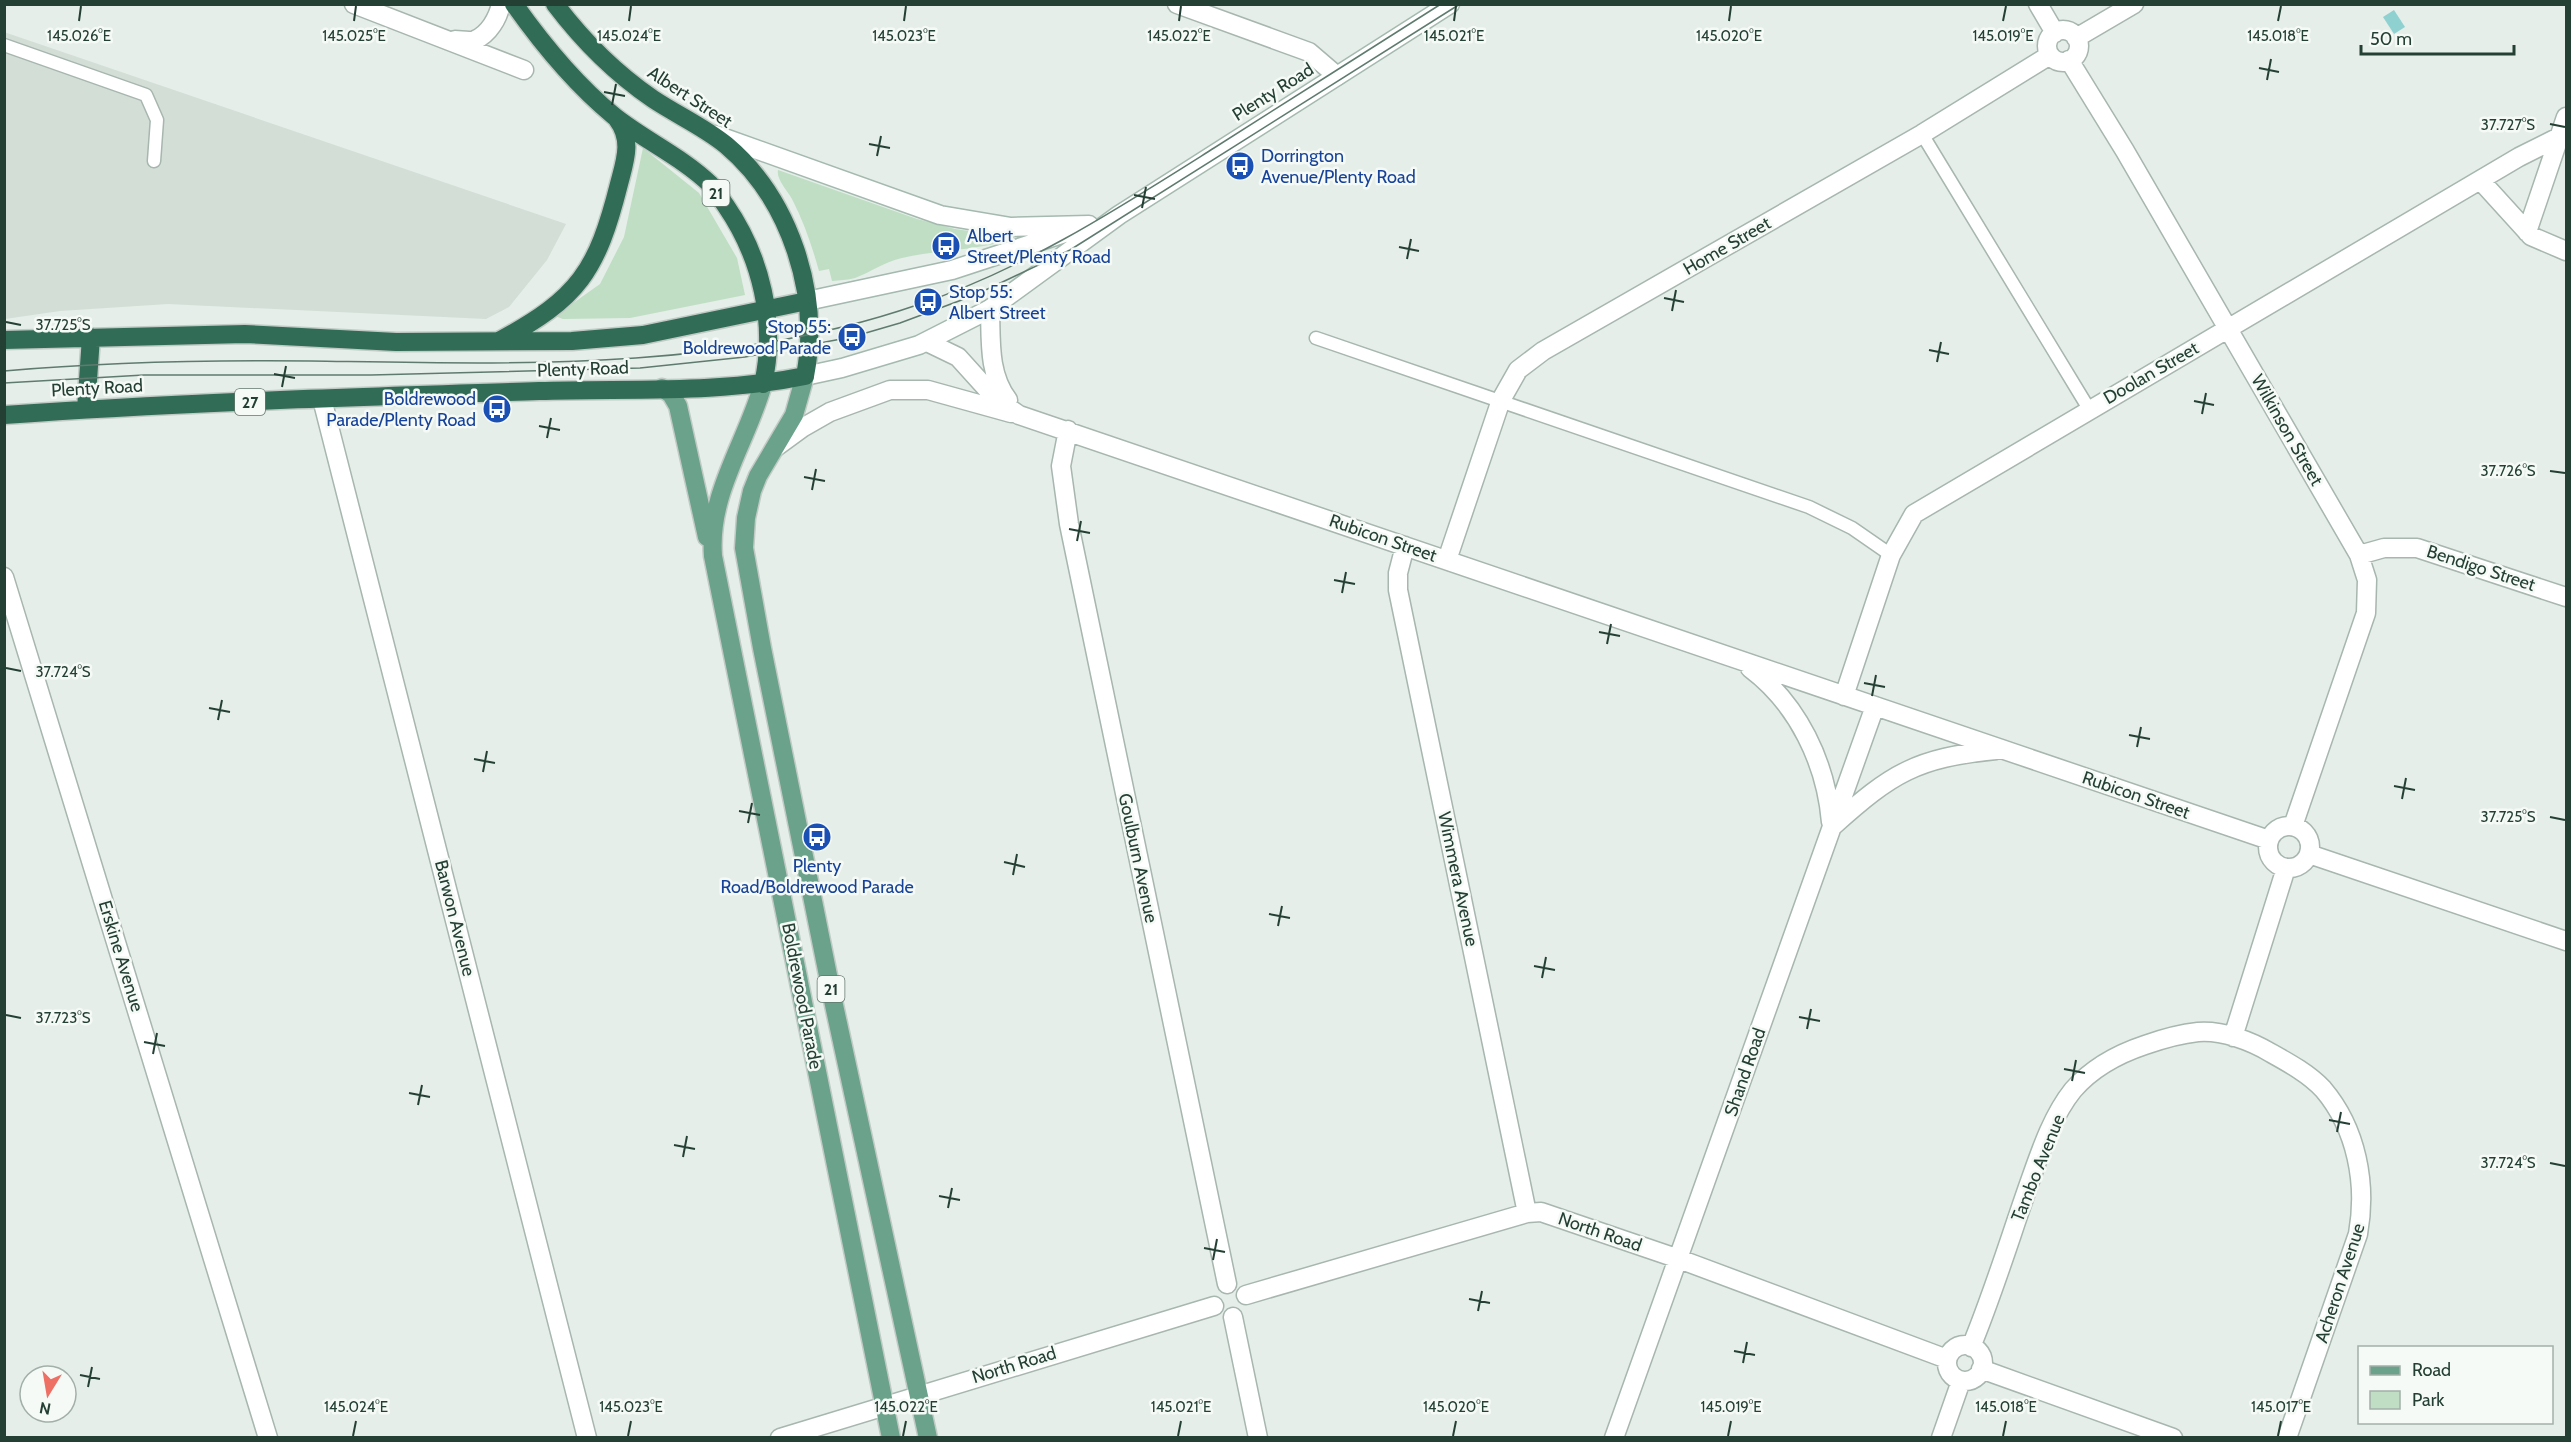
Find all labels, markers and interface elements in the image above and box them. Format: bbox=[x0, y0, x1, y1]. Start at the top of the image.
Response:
scale bar bbox=[2361, 18, 2514, 56]
text: 145.026°E bbox=[47, 27, 111, 45]
text: 145.025°E bbox=[322, 27, 386, 45]
text: 145.024°E bbox=[597, 27, 661, 45]
text: 145.023°E bbox=[872, 27, 936, 45]
text: 145.022°E bbox=[1147, 27, 1211, 45]
text: 145.021°E bbox=[1424, 27, 1484, 45]
text: 145.020°E bbox=[1696, 27, 1762, 45]
text: 145.019°E bbox=[1972, 27, 2034, 45]
text: 145.018°E bbox=[2247, 27, 2309, 45]
text: 50 m bbox=[2370, 28, 2412, 50]
street label: Plenty Road bbox=[1228, 58, 1318, 126]
street label: Albert Street bbox=[644, 62, 736, 132]
text: 37.727°S bbox=[2481, 116, 2535, 134]
place label: Dorrington Avenue/Plenty Road bbox=[1261, 145, 1416, 188]
bus stop icon: Dorrington Avenue/Plenty Road bbox=[1224, 150, 1256, 182]
road number: 21 bbox=[702, 180, 730, 206]
street label: Home Street bbox=[1679, 212, 1775, 280]
place label: Albert Street/Plenty Road bbox=[967, 225, 1111, 268]
bus stop icon: Albert Street/Plenty Road bbox=[930, 230, 962, 262]
place label: Stop 55: Albert Street bbox=[949, 281, 1045, 324]
bus stop icon: Stop 55: Albert Street bbox=[912, 286, 944, 318]
text: 37.725°S bbox=[36, 316, 91, 334]
place label: Stop 55: Boldrewood Parade bbox=[683, 316, 831, 359]
bus stop icon: Stop 55: Boldrewood Parade bbox=[836, 321, 868, 353]
street label: Doolan Street bbox=[2100, 337, 2202, 409]
street label: Plenty Road bbox=[537, 356, 629, 382]
street label: Wilkinson Street bbox=[2246, 371, 2328, 489]
street label: Plenty Road bbox=[51, 375, 143, 401]
place label: Boldrewood Parade/Plenty Road bbox=[326, 388, 476, 431]
road number: 27 bbox=[235, 389, 265, 415]
bus stop icon: Boldrewood Parade/Plenty Road bbox=[481, 393, 513, 425]
text: 37.726°S bbox=[2480, 462, 2536, 480]
street label: Rubicon Street bbox=[1326, 509, 1440, 567]
street label: Bendigo Street bbox=[2424, 540, 2538, 596]
text: 37.724°S bbox=[35, 663, 91, 681]
street label: Rubicon Street bbox=[2079, 766, 2193, 824]
street label: Goulburn Avenue bbox=[1114, 791, 1162, 925]
text: 37.725°S bbox=[2481, 808, 2536, 826]
street label: Wimmera Avenue bbox=[1433, 810, 1483, 948]
bus stop icon: Plenty Road/Boldrewood Parade bbox=[801, 821, 833, 853]
place label: Plenty Road/Boldrewood Parade bbox=[720, 855, 914, 898]
street label: Barwon Avenue bbox=[430, 858, 480, 978]
street label: Erskine Avenue bbox=[94, 898, 148, 1014]
street label: Boldrewood Parade bbox=[777, 921, 827, 1071]
road number: 21 bbox=[818, 976, 844, 1002]
text: 37.723°S bbox=[36, 1009, 91, 1027]
street label: Shand Road bbox=[1720, 1025, 1770, 1119]
street label: Tambo Avenue bbox=[2006, 1111, 2070, 1225]
text: 37.724°S bbox=[2480, 1154, 2536, 1172]
street label: North Road bbox=[1555, 1207, 1645, 1257]
street label: Acheron Avenue bbox=[2310, 1220, 2370, 1346]
street label: North Road bbox=[969, 1342, 1059, 1388]
legend bbox=[2358, 1346, 2553, 1424]
text: Road bbox=[2412, 1359, 2451, 1381]
north arrow bbox=[18, 1364, 78, 1424]
text: Park bbox=[2412, 1389, 2445, 1411]
text: N bbox=[38, 1398, 53, 1419]
text: 145.024°E bbox=[324, 1398, 388, 1416]
text: 145.023°E bbox=[599, 1398, 663, 1416]
text: 145.022°E bbox=[874, 1398, 938, 1416]
text: 145.021°E bbox=[1151, 1398, 1211, 1416]
text: 145.020°E bbox=[1423, 1398, 1489, 1416]
text: 145.019°E bbox=[1700, 1398, 1762, 1416]
text: 145.018°E bbox=[1975, 1398, 2037, 1416]
text: 145.017°E bbox=[2251, 1398, 2311, 1416]

